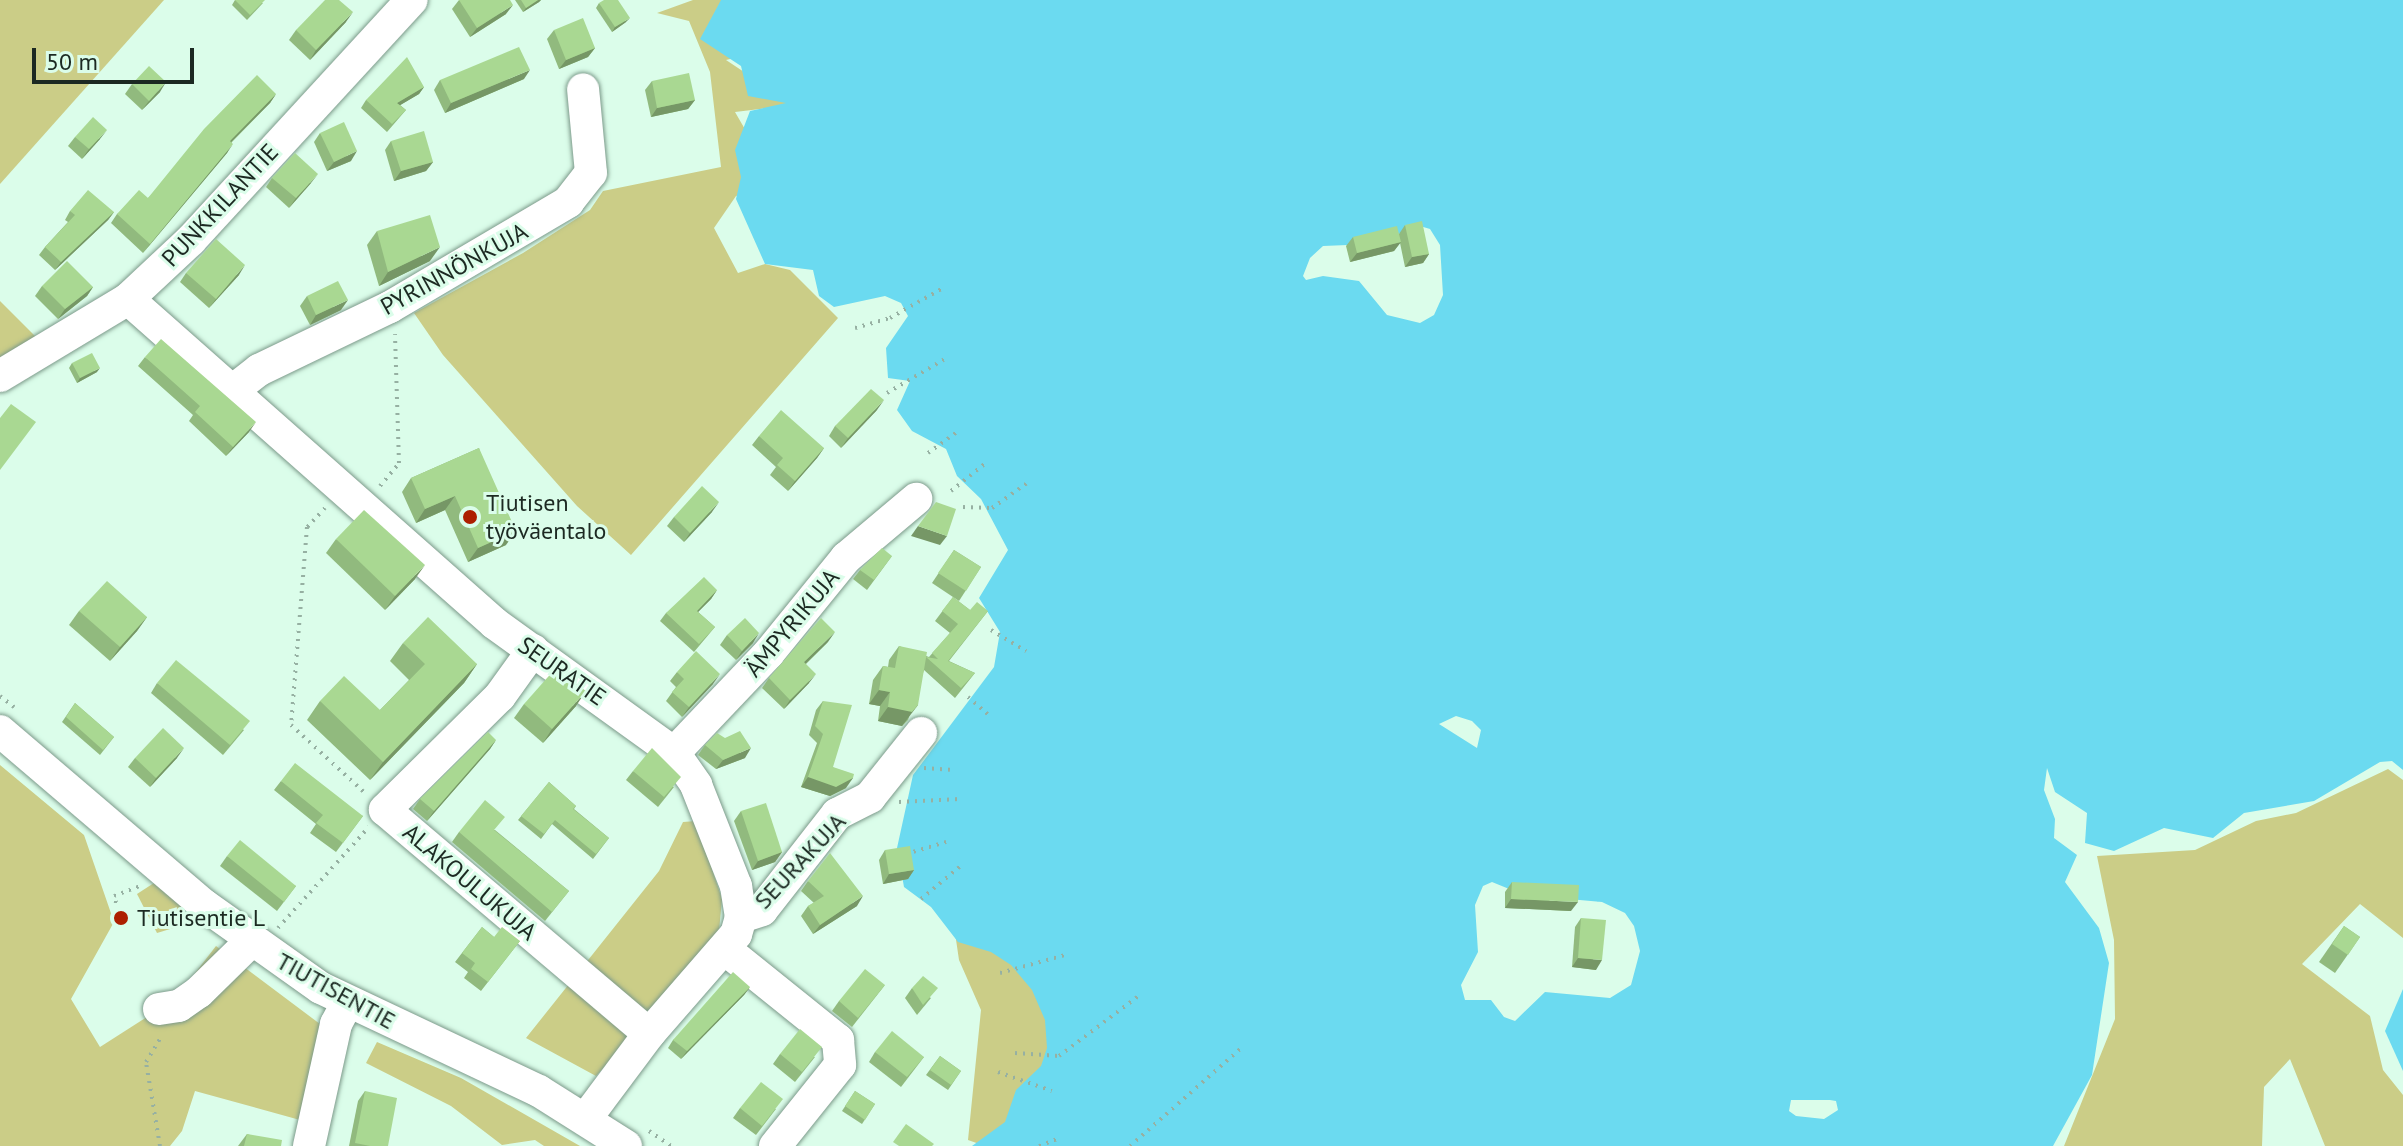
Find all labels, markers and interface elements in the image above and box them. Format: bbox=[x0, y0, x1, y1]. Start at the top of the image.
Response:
scale bar bbox=[36, 32, 198, 82]
text: 50 m bbox=[46, 46, 98, 77]
street label: PUNKKILANTIE bbox=[156, 138, 284, 272]
street label: PYRINNÖNKUJA bbox=[375, 217, 533, 321]
place label: Tiutisen työväentalo bbox=[486, 489, 606, 545]
marker: Tiutisen työväentalo bbox=[461, 508, 479, 526]
street label: ÄMPYRIKUJA bbox=[739, 563, 845, 683]
street label: SEURATIE bbox=[513, 630, 611, 712]
street label: SEURAKUJA bbox=[748, 807, 852, 915]
street label: ALAKOULUKUJA bbox=[397, 818, 543, 946]
place label: Tiutisentie L bbox=[137, 904, 265, 932]
marker: Tiutisentie L bbox=[112, 909, 130, 927]
street label: TIUTISENTIE bbox=[272, 947, 400, 1035]

